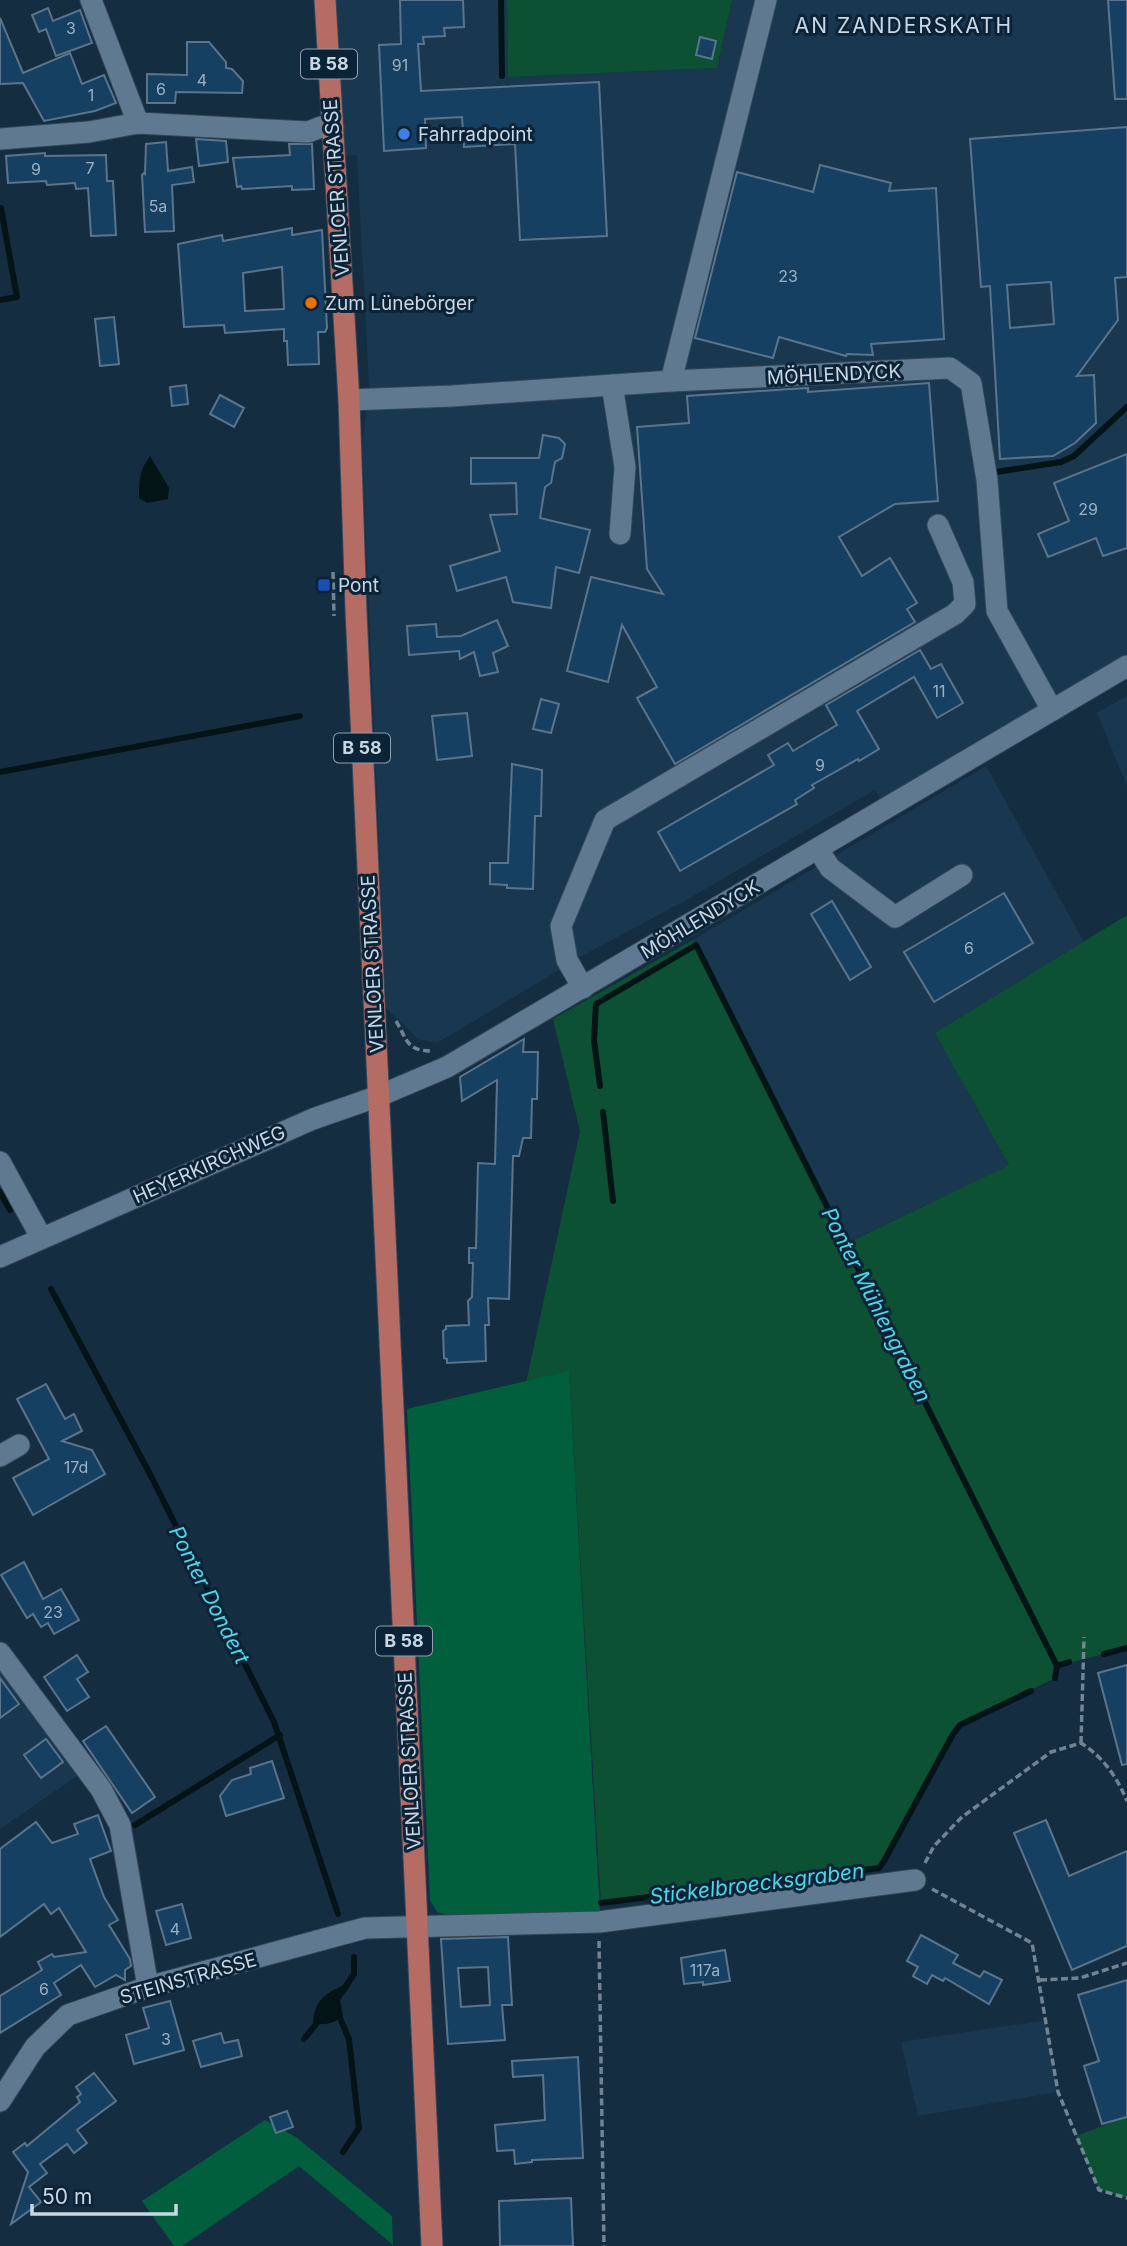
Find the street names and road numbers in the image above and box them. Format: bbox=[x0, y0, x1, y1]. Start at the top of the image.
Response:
road number: B 58 bbox=[301, 50, 357, 78]
street label: VENLOER STRASSE bbox=[319, 98, 354, 278]
street label: MÖHLENDYCK bbox=[766, 359, 902, 389]
road number: B 58 bbox=[334, 734, 390, 762]
street label: VENLOER STRASSE bbox=[356, 874, 389, 1054]
street label: MÖHLENDYCK bbox=[637, 875, 764, 964]
street label: HEYERKIRCHWEG bbox=[129, 1120, 289, 1208]
road number: B 58 bbox=[376, 1626, 432, 1656]
street label: VENLOER STRASSE bbox=[393, 1671, 426, 1851]
street label: STEINSTRASSE bbox=[117, 1948, 259, 2009]

